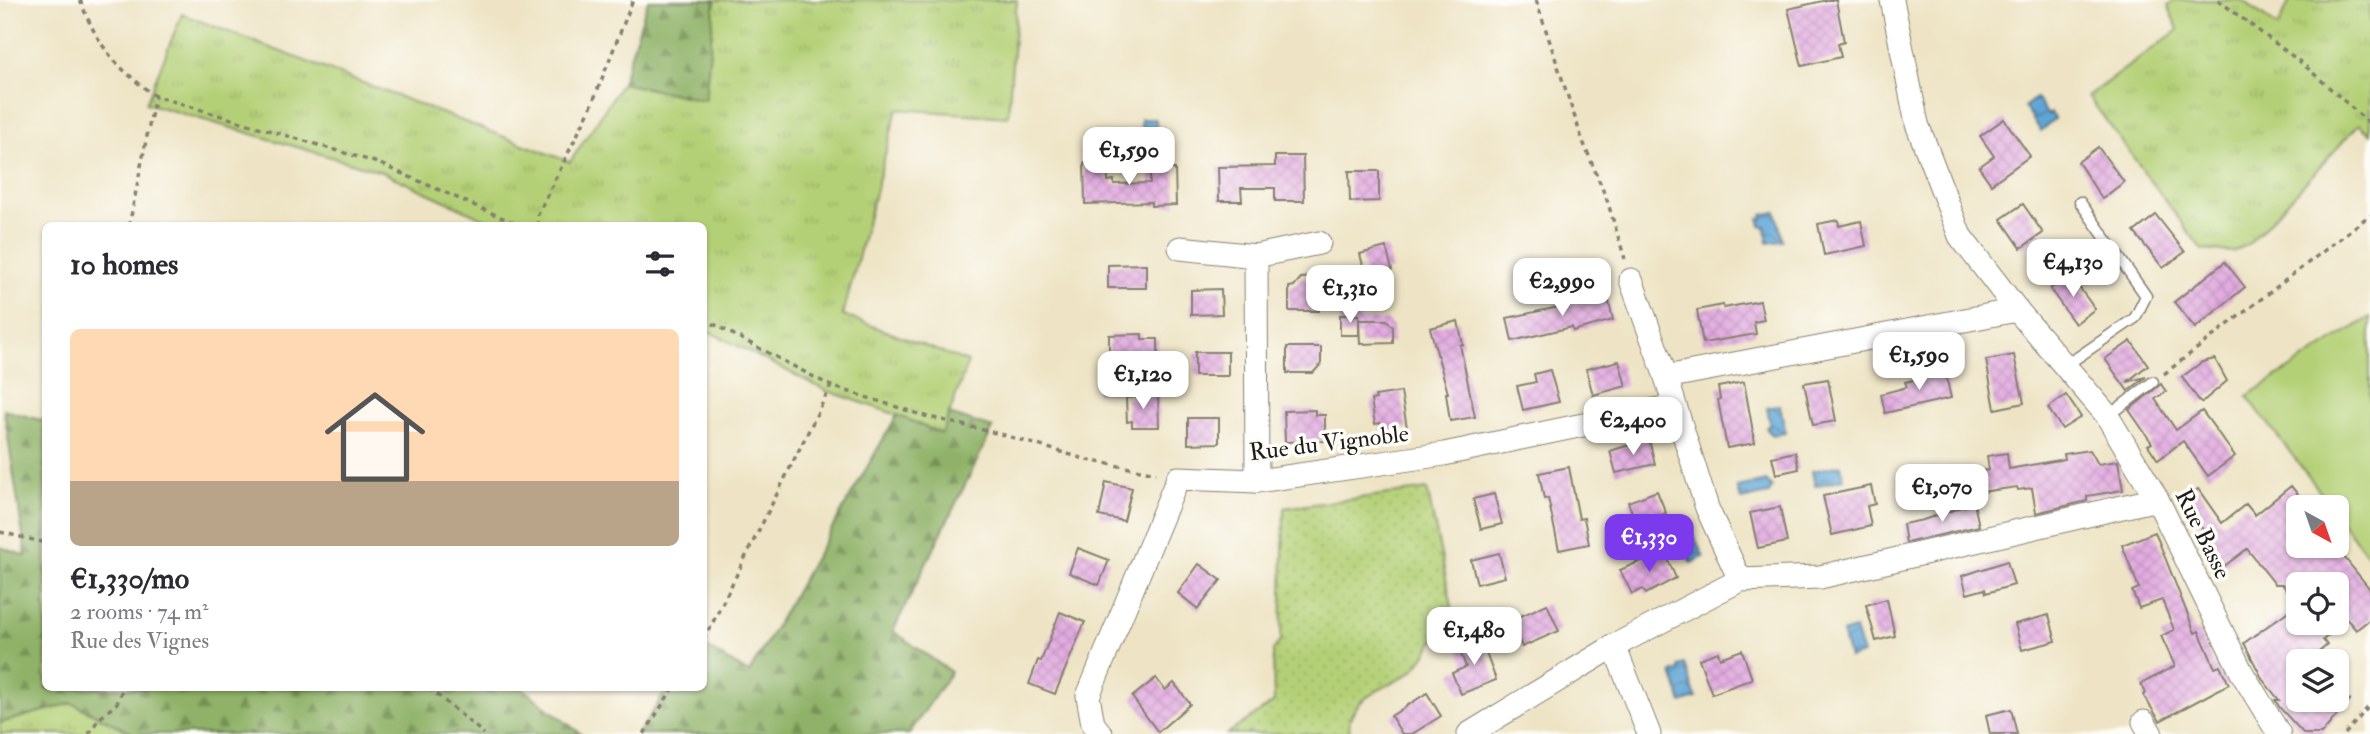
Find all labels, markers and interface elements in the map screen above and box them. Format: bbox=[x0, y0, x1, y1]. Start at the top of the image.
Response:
pin: €1,590 bbox=[1072, 128, 1186, 187]
text: €1,590 bbox=[1099, 135, 1159, 164]
pin: €4,130 bbox=[2016, 240, 2130, 299]
icon: filters bbox=[641, 245, 679, 283]
text: 10 homes bbox=[70, 246, 178, 283]
text: €4,130 bbox=[2043, 247, 2103, 276]
pin: €2,990 bbox=[1505, 258, 1619, 318]
pin: €1,310 bbox=[1293, 266, 1407, 325]
text: €2,990 bbox=[1529, 266, 1595, 295]
text: €1,310 bbox=[1322, 273, 1378, 302]
pin: €1,590 bbox=[1862, 332, 1976, 392]
text: €1,590 bbox=[1889, 340, 1949, 369]
pin: €1,120 bbox=[1086, 352, 1200, 411]
text: €1,120 bbox=[1114, 359, 1172, 388]
icon: home bbox=[312, 374, 438, 500]
pin: €2,400 bbox=[1576, 398, 1690, 457]
text: €2,400 bbox=[1599, 405, 1667, 434]
street label: Rue du Vignoble bbox=[1248, 418, 1410, 468]
pin: €1,070 bbox=[1885, 464, 1999, 524]
text: €1,070 bbox=[1911, 472, 1973, 501]
street label: Rue Basse bbox=[2168, 484, 2238, 584]
north arrow bbox=[2286, 495, 2348, 558]
map controls bbox=[2286, 495, 2349, 712]
pin: €1,330 bbox=[1592, 514, 1706, 574]
text: €1,330 bbox=[1621, 522, 1677, 551]
text: €1,330/mo bbox=[70, 560, 189, 597]
button: locate bbox=[2286, 572, 2349, 635]
text: 2 rooms · 74 m² bbox=[70, 597, 209, 626]
pin: €1,480 bbox=[1417, 608, 1531, 667]
text: €1,480 bbox=[1443, 615, 1505, 644]
text: Rue des Vignes bbox=[70, 626, 209, 655]
button: layers bbox=[2286, 649, 2349, 712]

